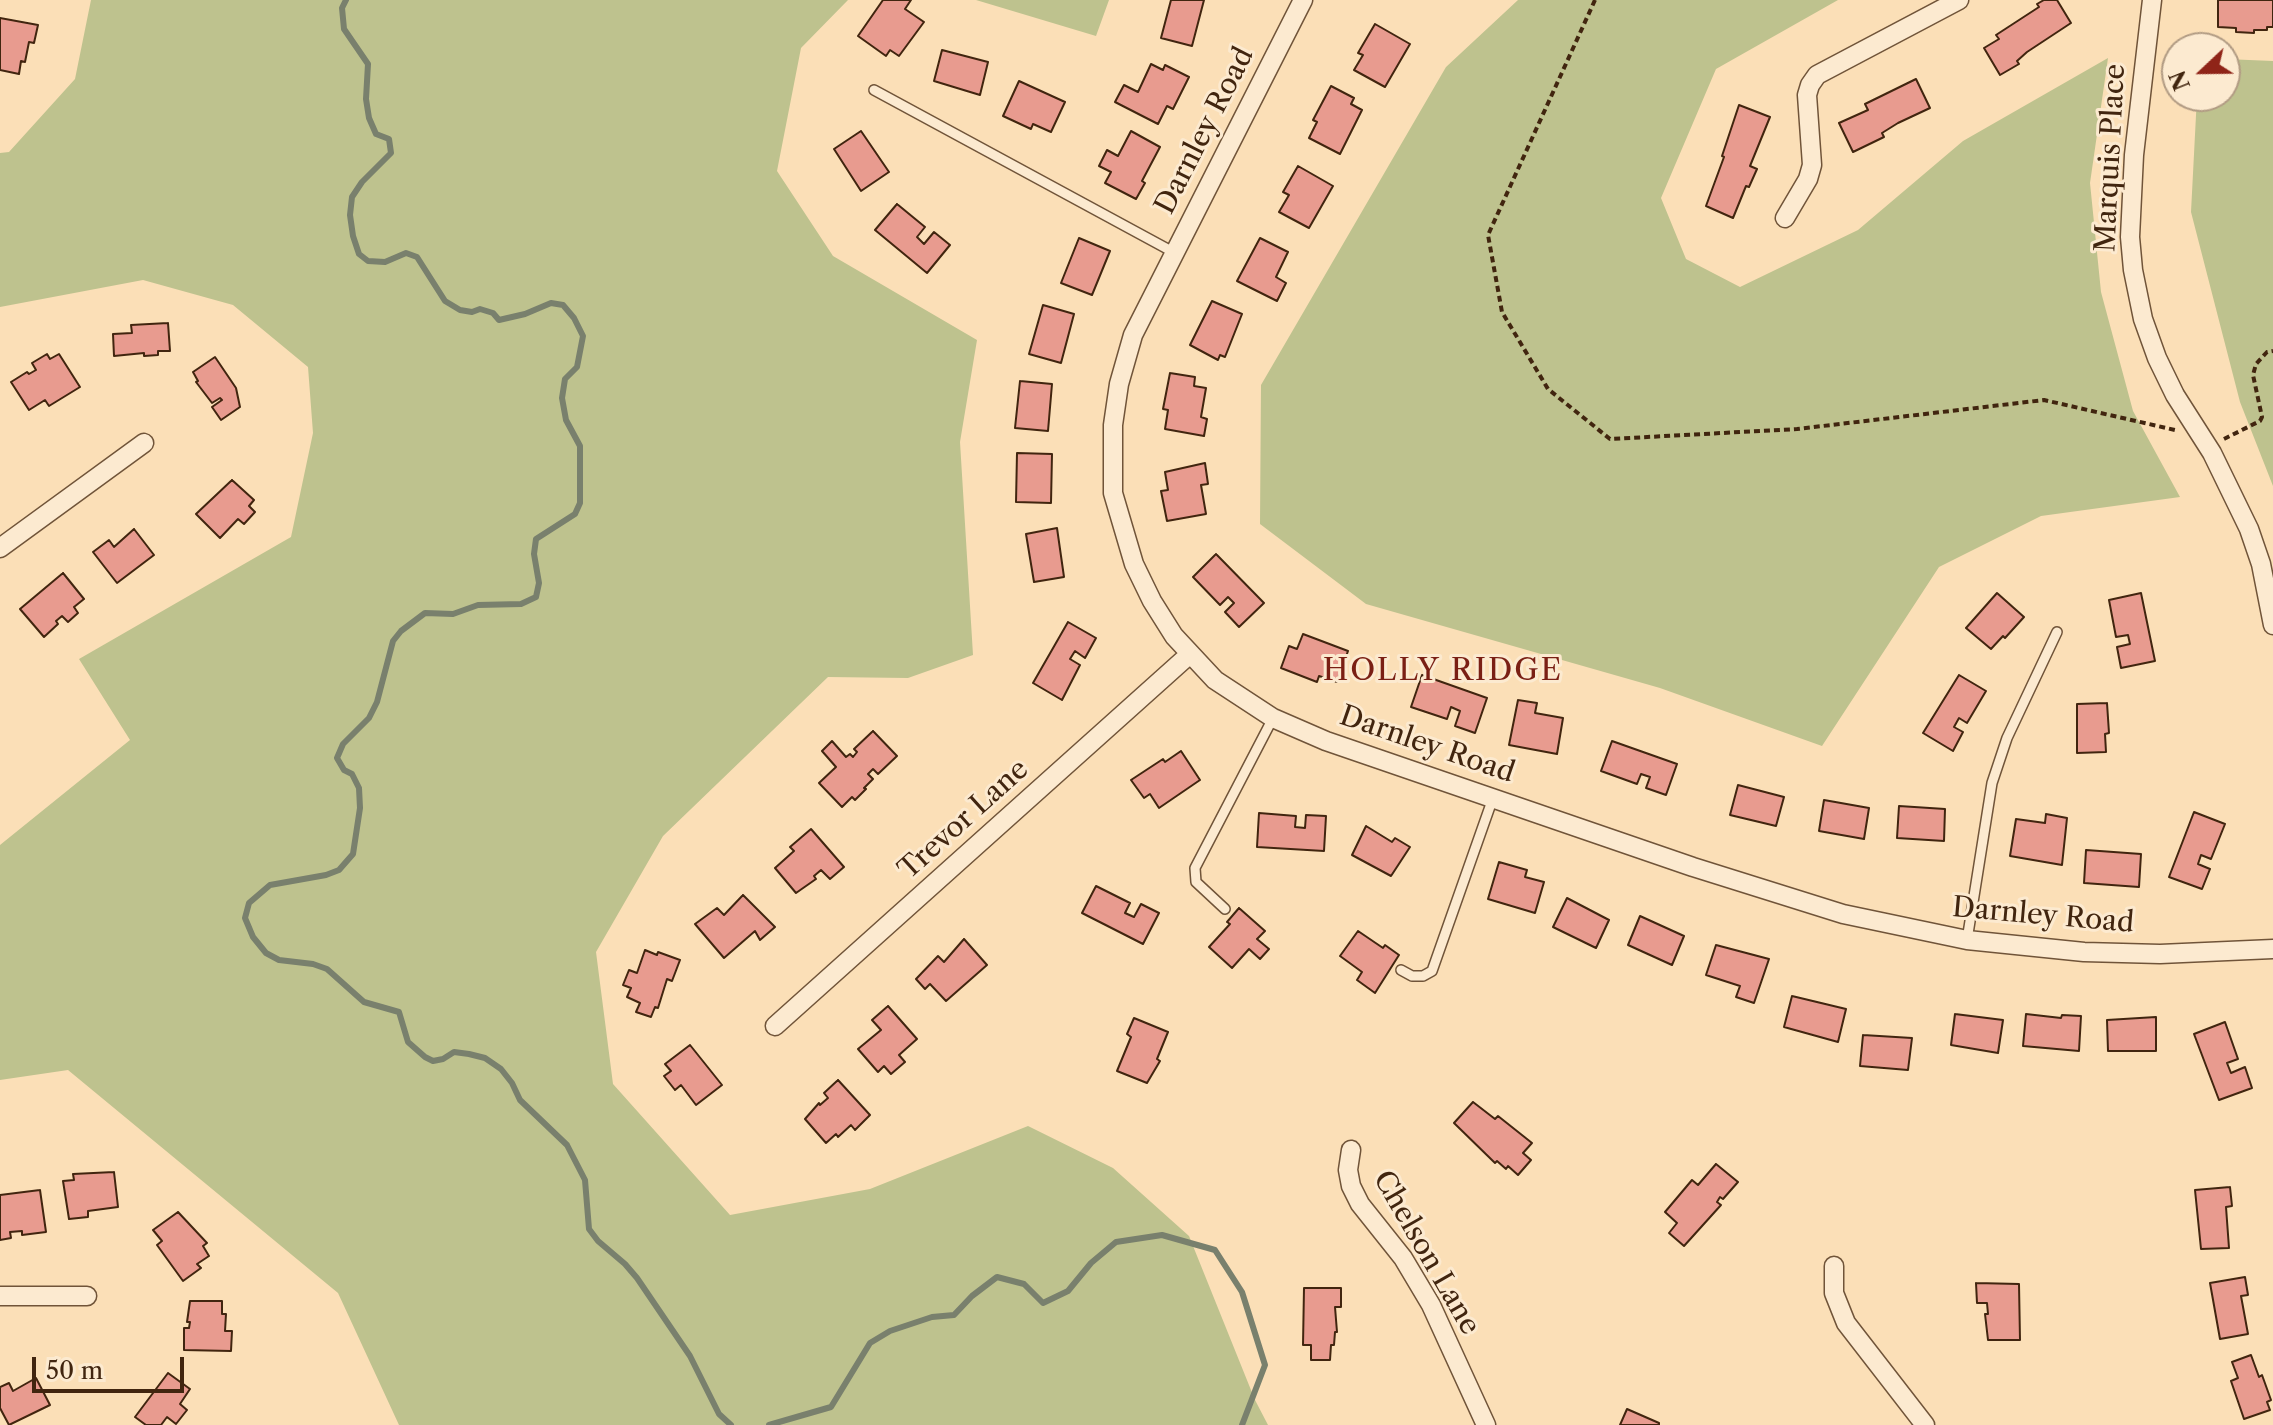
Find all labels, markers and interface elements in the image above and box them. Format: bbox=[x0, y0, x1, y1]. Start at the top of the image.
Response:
north arrow bbox=[2161, 32, 2241, 112]
street label: Darnley Road bbox=[1149, 42, 1261, 220]
street label: Marquis Place bbox=[2089, 63, 2133, 253]
text: N bbox=[2164, 67, 2196, 94]
district label: HOLLY RIDGE bbox=[1323, 653, 1563, 689]
street label: Darnley Road bbox=[1335, 699, 1519, 791]
street label: Trevor Lane bbox=[892, 753, 1036, 887]
street label: Darnley Road bbox=[1951, 891, 2135, 941]
street label: Chelson Lane bbox=[1366, 1165, 1486, 1341]
scale bar bbox=[36, 1341, 188, 1391]
text: 50 m bbox=[46, 1356, 103, 1385]

